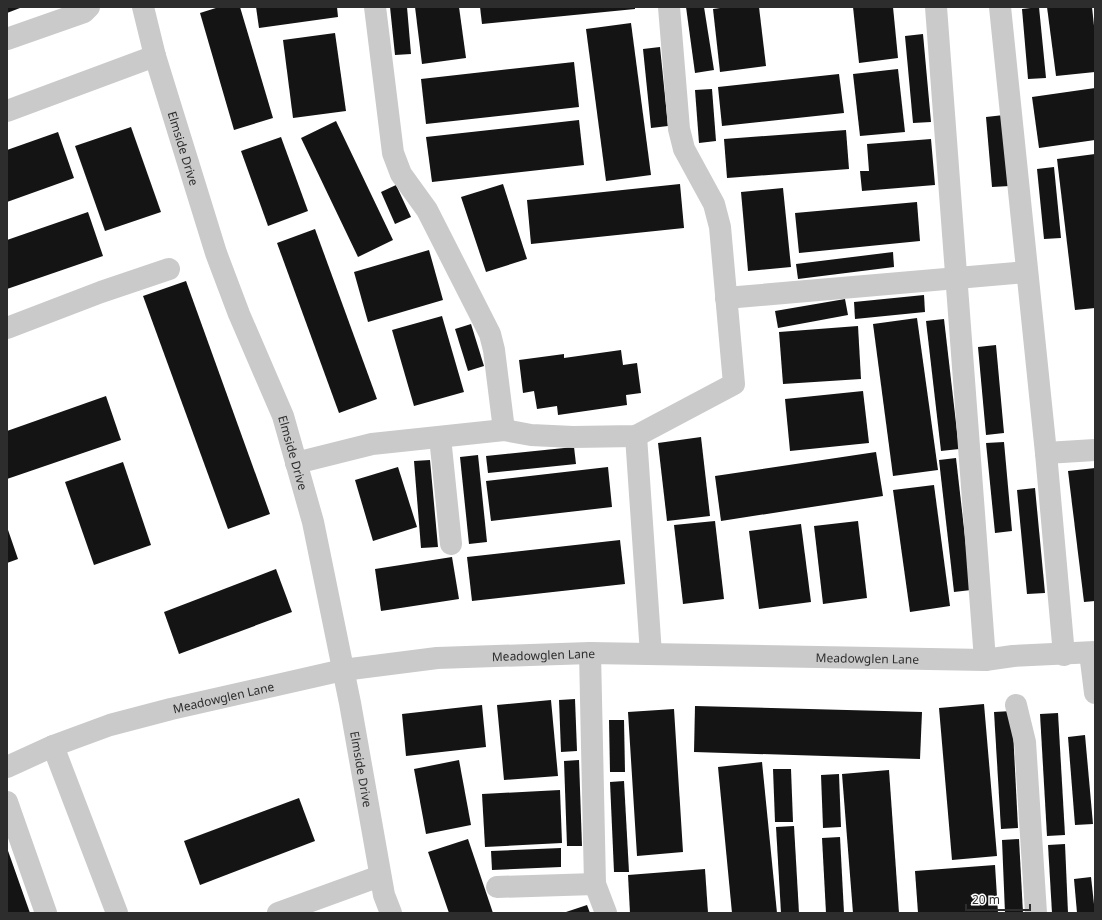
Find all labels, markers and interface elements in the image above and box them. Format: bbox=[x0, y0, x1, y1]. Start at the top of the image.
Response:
street label: Elmside Drive bbox=[164, 109, 203, 188]
street label: Elmside Drive bbox=[275, 413, 312, 492]
street label: Meadowglen Lane bbox=[492, 644, 595, 665]
street label: Meadowglen Lane bbox=[816, 649, 919, 667]
street label: Meadowglen Lane bbox=[171, 677, 276, 717]
street label: Elmside Drive bbox=[347, 730, 377, 809]
scale bar bbox=[966, 886, 1030, 912]
text: 20 m bbox=[972, 891, 1000, 908]

